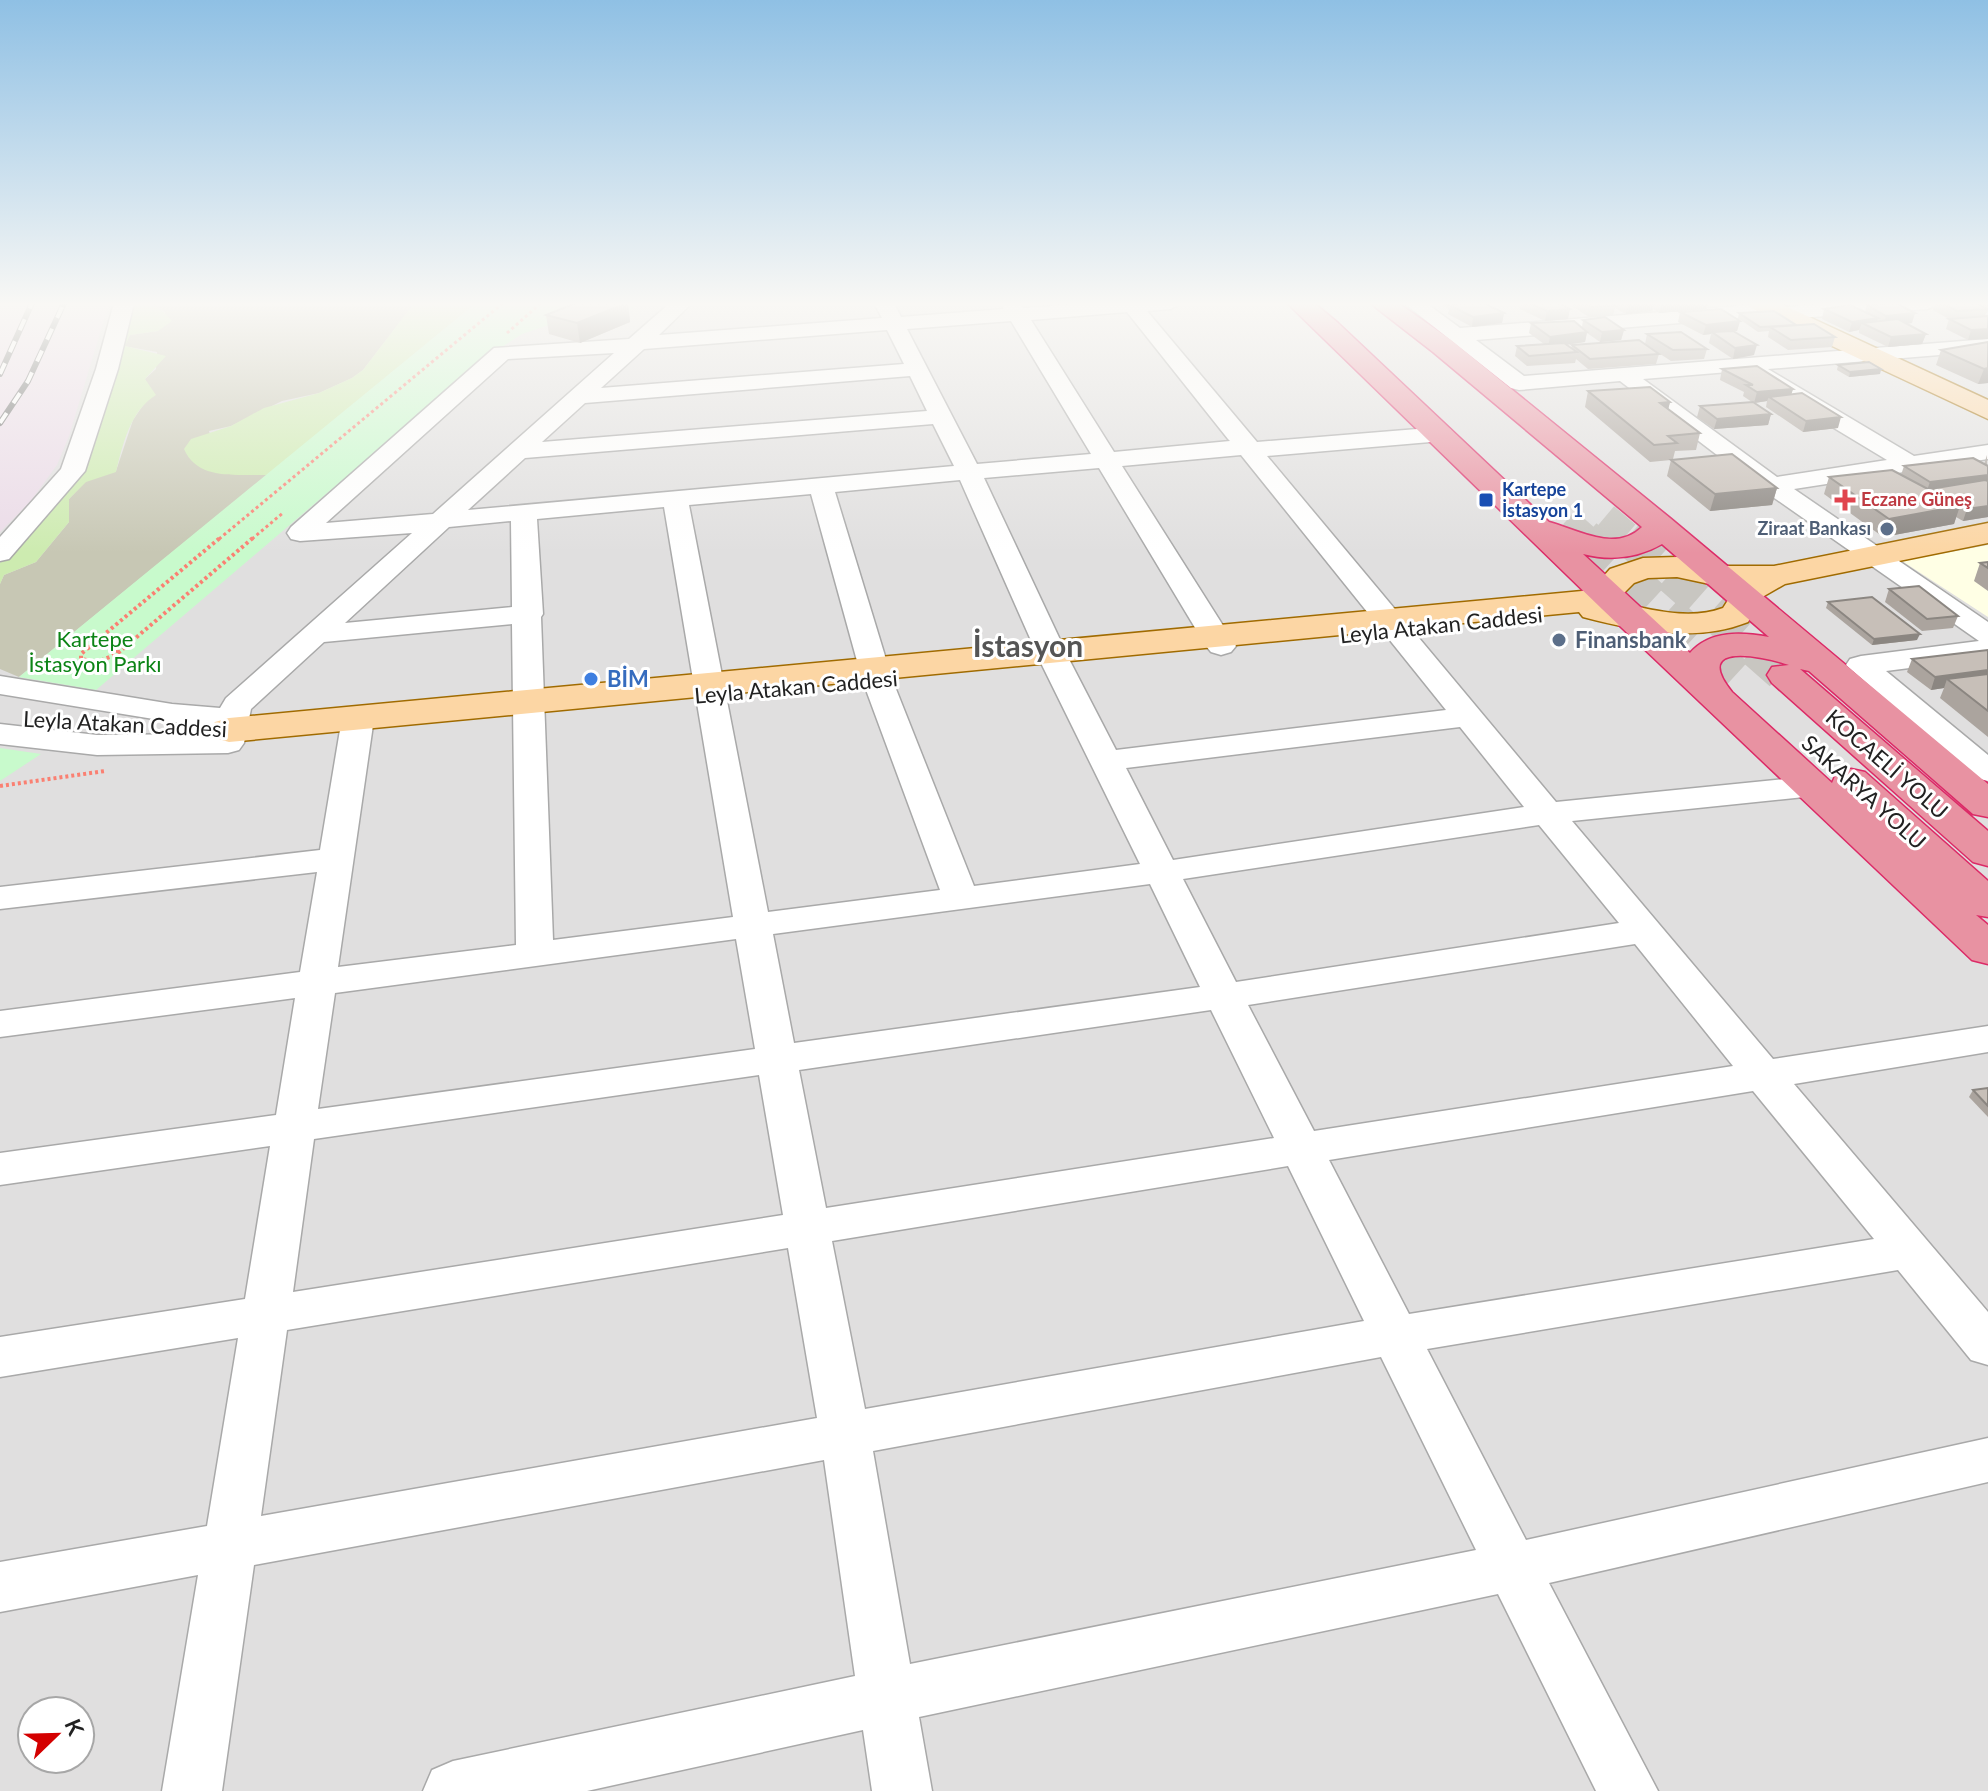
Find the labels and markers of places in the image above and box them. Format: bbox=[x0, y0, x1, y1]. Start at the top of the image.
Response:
place label: Kartepe İstasyon 1 bbox=[1502, 478, 1583, 521]
place label: Eczane Güneş bbox=[1861, 488, 1972, 510]
marker: Kartepe İstasyon 1 bbox=[1477, 491, 1495, 509]
marker: Eczane Güneş bbox=[1836, 491, 1854, 509]
place label: Ziraat Bankası bbox=[1757, 517, 1871, 539]
marker: Ziraat Bankası bbox=[1878, 520, 1896, 538]
place label: Finansbank bbox=[1575, 626, 1687, 653]
marker: Finansbank bbox=[1550, 631, 1568, 649]
place label: BİM bbox=[607, 665, 649, 692]
marker: BİM bbox=[582, 670, 600, 688]

